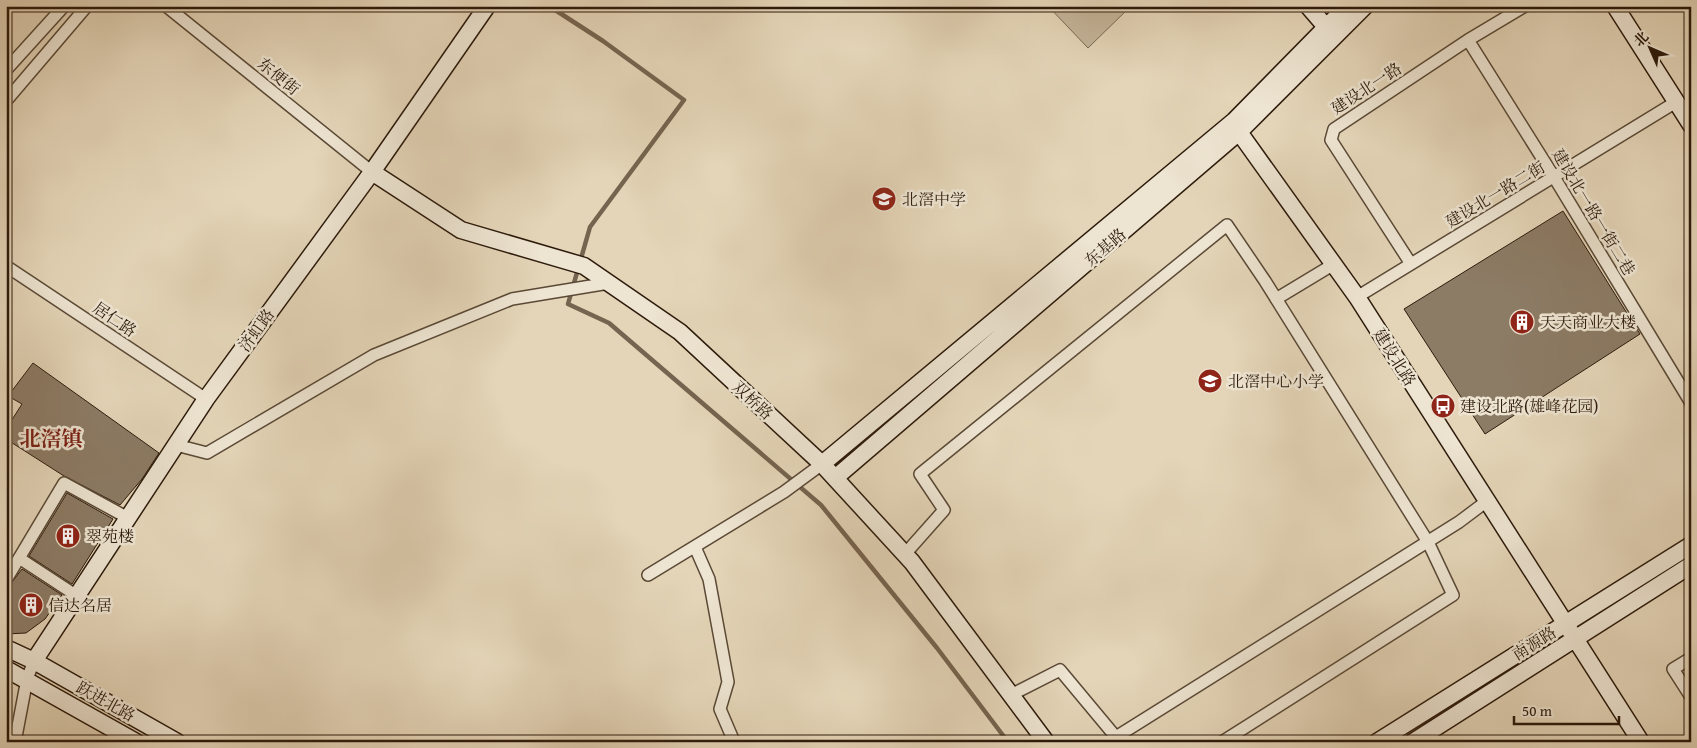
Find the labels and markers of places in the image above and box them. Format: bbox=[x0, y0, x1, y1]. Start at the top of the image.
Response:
school or university icon: 北滘中学 bbox=[871, 186, 897, 212]
place label: 北滘中学 bbox=[902, 187, 966, 211]
building icon: 天天商业大楼 bbox=[1509, 309, 1535, 335]
place label: 天天商业大楼 bbox=[1540, 310, 1636, 334]
school or university icon: 北滘中心小学 bbox=[1197, 368, 1223, 394]
place label: 北滘中心小学 bbox=[1228, 369, 1324, 393]
bus stop icon: 建设北路(雄峰花园) bbox=[1430, 393, 1456, 419]
place label: 建设北路(雄峰花园) bbox=[1460, 394, 1598, 418]
building icon: 翠苑楼 bbox=[55, 523, 81, 549]
place label: 翠苑楼 bbox=[86, 524, 134, 548]
building icon: 信达名居 bbox=[18, 592, 44, 618]
place label: 信达名居 bbox=[48, 593, 112, 617]

